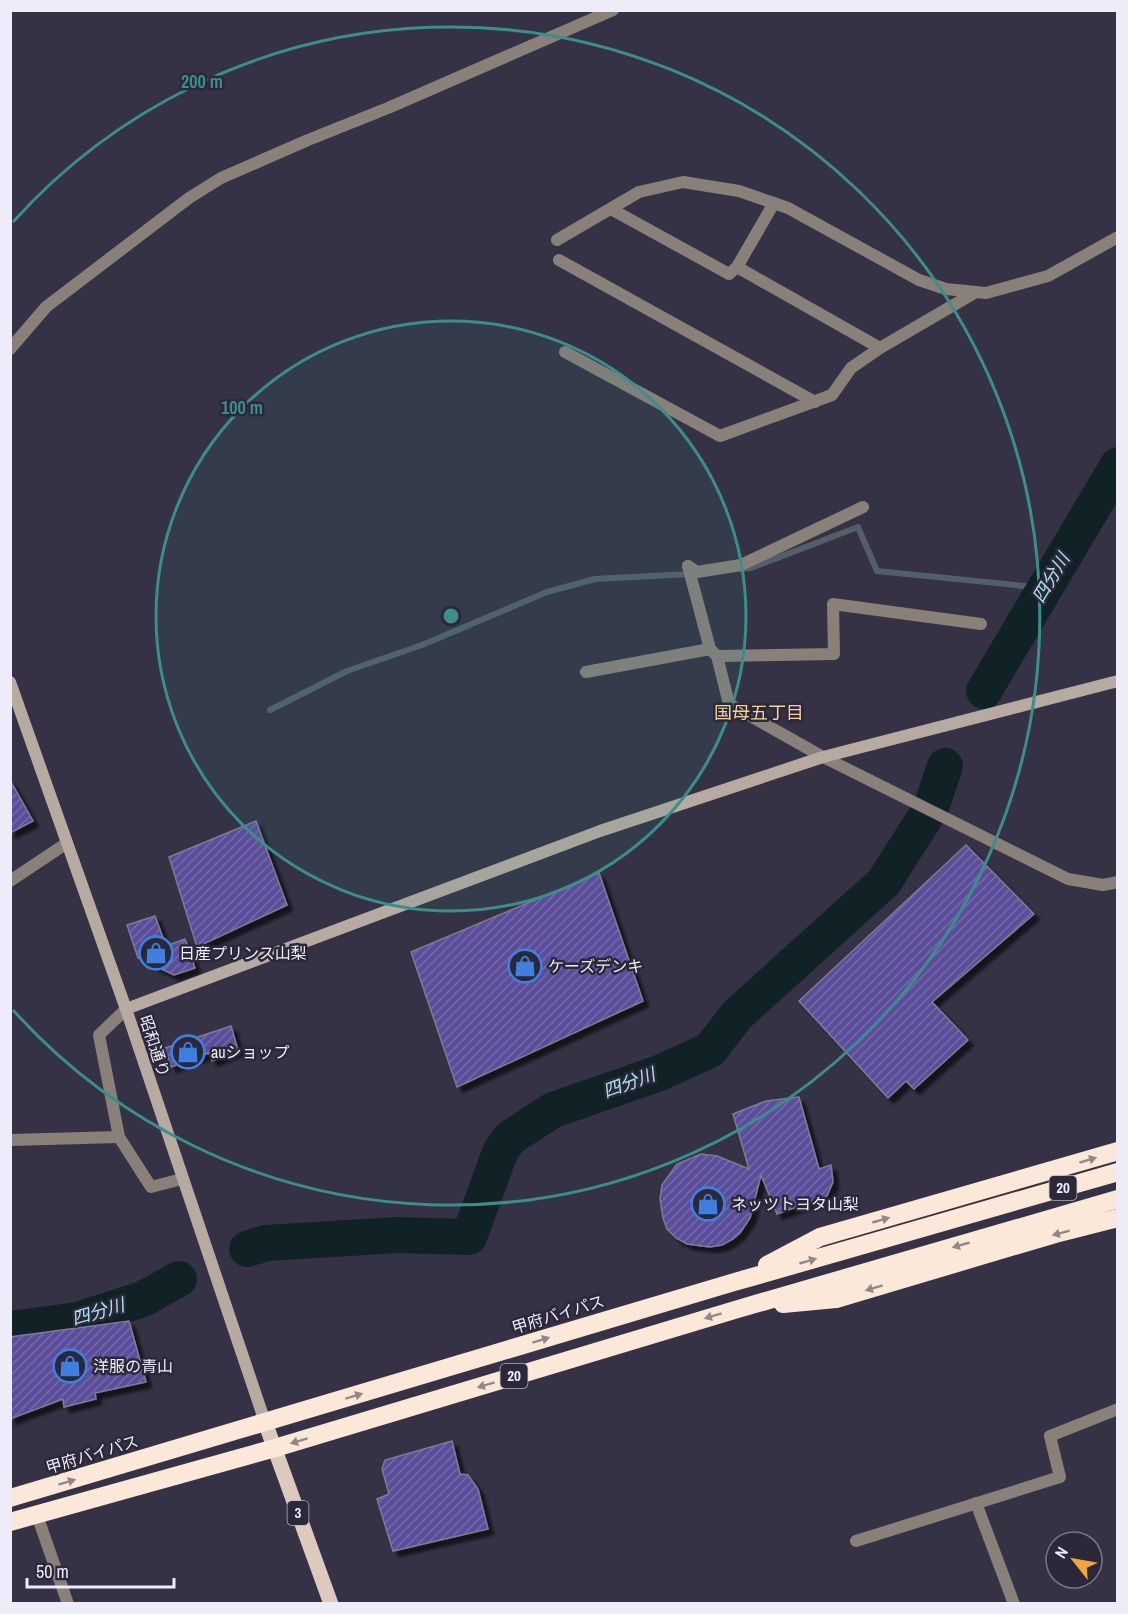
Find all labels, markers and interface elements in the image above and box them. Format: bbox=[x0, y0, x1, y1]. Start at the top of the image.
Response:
text: 200 m bbox=[181, 69, 223, 94]
text: 100 m bbox=[221, 395, 263, 420]
water label: 四分川 bbox=[1026, 546, 1076, 607]
centre of rings bbox=[441, 606, 461, 626]
district label: 国母五丁目 bbox=[714, 700, 804, 725]
shop icon: 日産プリンス山梨 bbox=[138, 935, 174, 971]
place label: 日産プリンス山梨 bbox=[179, 942, 307, 964]
shop icon: ケーズデンキ bbox=[507, 948, 543, 984]
place label: ケーズデンキ bbox=[548, 955, 643, 977]
street label: 昭和通り bbox=[135, 1012, 175, 1080]
shop icon: auショップ bbox=[170, 1034, 206, 1070]
place label: auショップ bbox=[211, 1041, 290, 1063]
water label: 四分川 bbox=[599, 1061, 660, 1104]
one-way arrow bbox=[1079, 1155, 1097, 1164]
road number: 20 bbox=[1050, 1176, 1076, 1200]
shop icon: ネッツトヨタ山梨 bbox=[690, 1186, 726, 1222]
place label: ネッツトヨタ山梨 bbox=[731, 1193, 859, 1215]
one-way arrow bbox=[872, 1215, 890, 1224]
one-way arrow bbox=[1052, 1228, 1070, 1238]
one-way arrow bbox=[951, 1240, 970, 1250]
one-way arrow bbox=[800, 1256, 818, 1265]
one-way arrow bbox=[865, 1284, 883, 1293]
street label: 甲府バイパス bbox=[509, 1289, 607, 1339]
water label: 四分川 bbox=[68, 1292, 129, 1331]
one-way arrow bbox=[704, 1312, 722, 1321]
one-way arrow bbox=[532, 1335, 550, 1344]
shop icon: 洋服の青山 bbox=[52, 1348, 88, 1384]
place label: 洋服の青山 bbox=[93, 1355, 173, 1377]
road number: 20 bbox=[500, 1364, 528, 1388]
one-way arrow bbox=[477, 1381, 495, 1390]
one-way arrow bbox=[345, 1391, 363, 1400]
street label: 甲府バイパス bbox=[43, 1429, 141, 1479]
one-way arrow bbox=[290, 1437, 308, 1446]
one-way arrow bbox=[58, 1477, 76, 1486]
road number: 3 bbox=[288, 1501, 308, 1525]
north arrow bbox=[1044, 1530, 1104, 1590]
text: N bbox=[1049, 1543, 1073, 1562]
scale bar bbox=[27, 1551, 174, 1589]
text: 50 m bbox=[36, 1559, 69, 1584]

